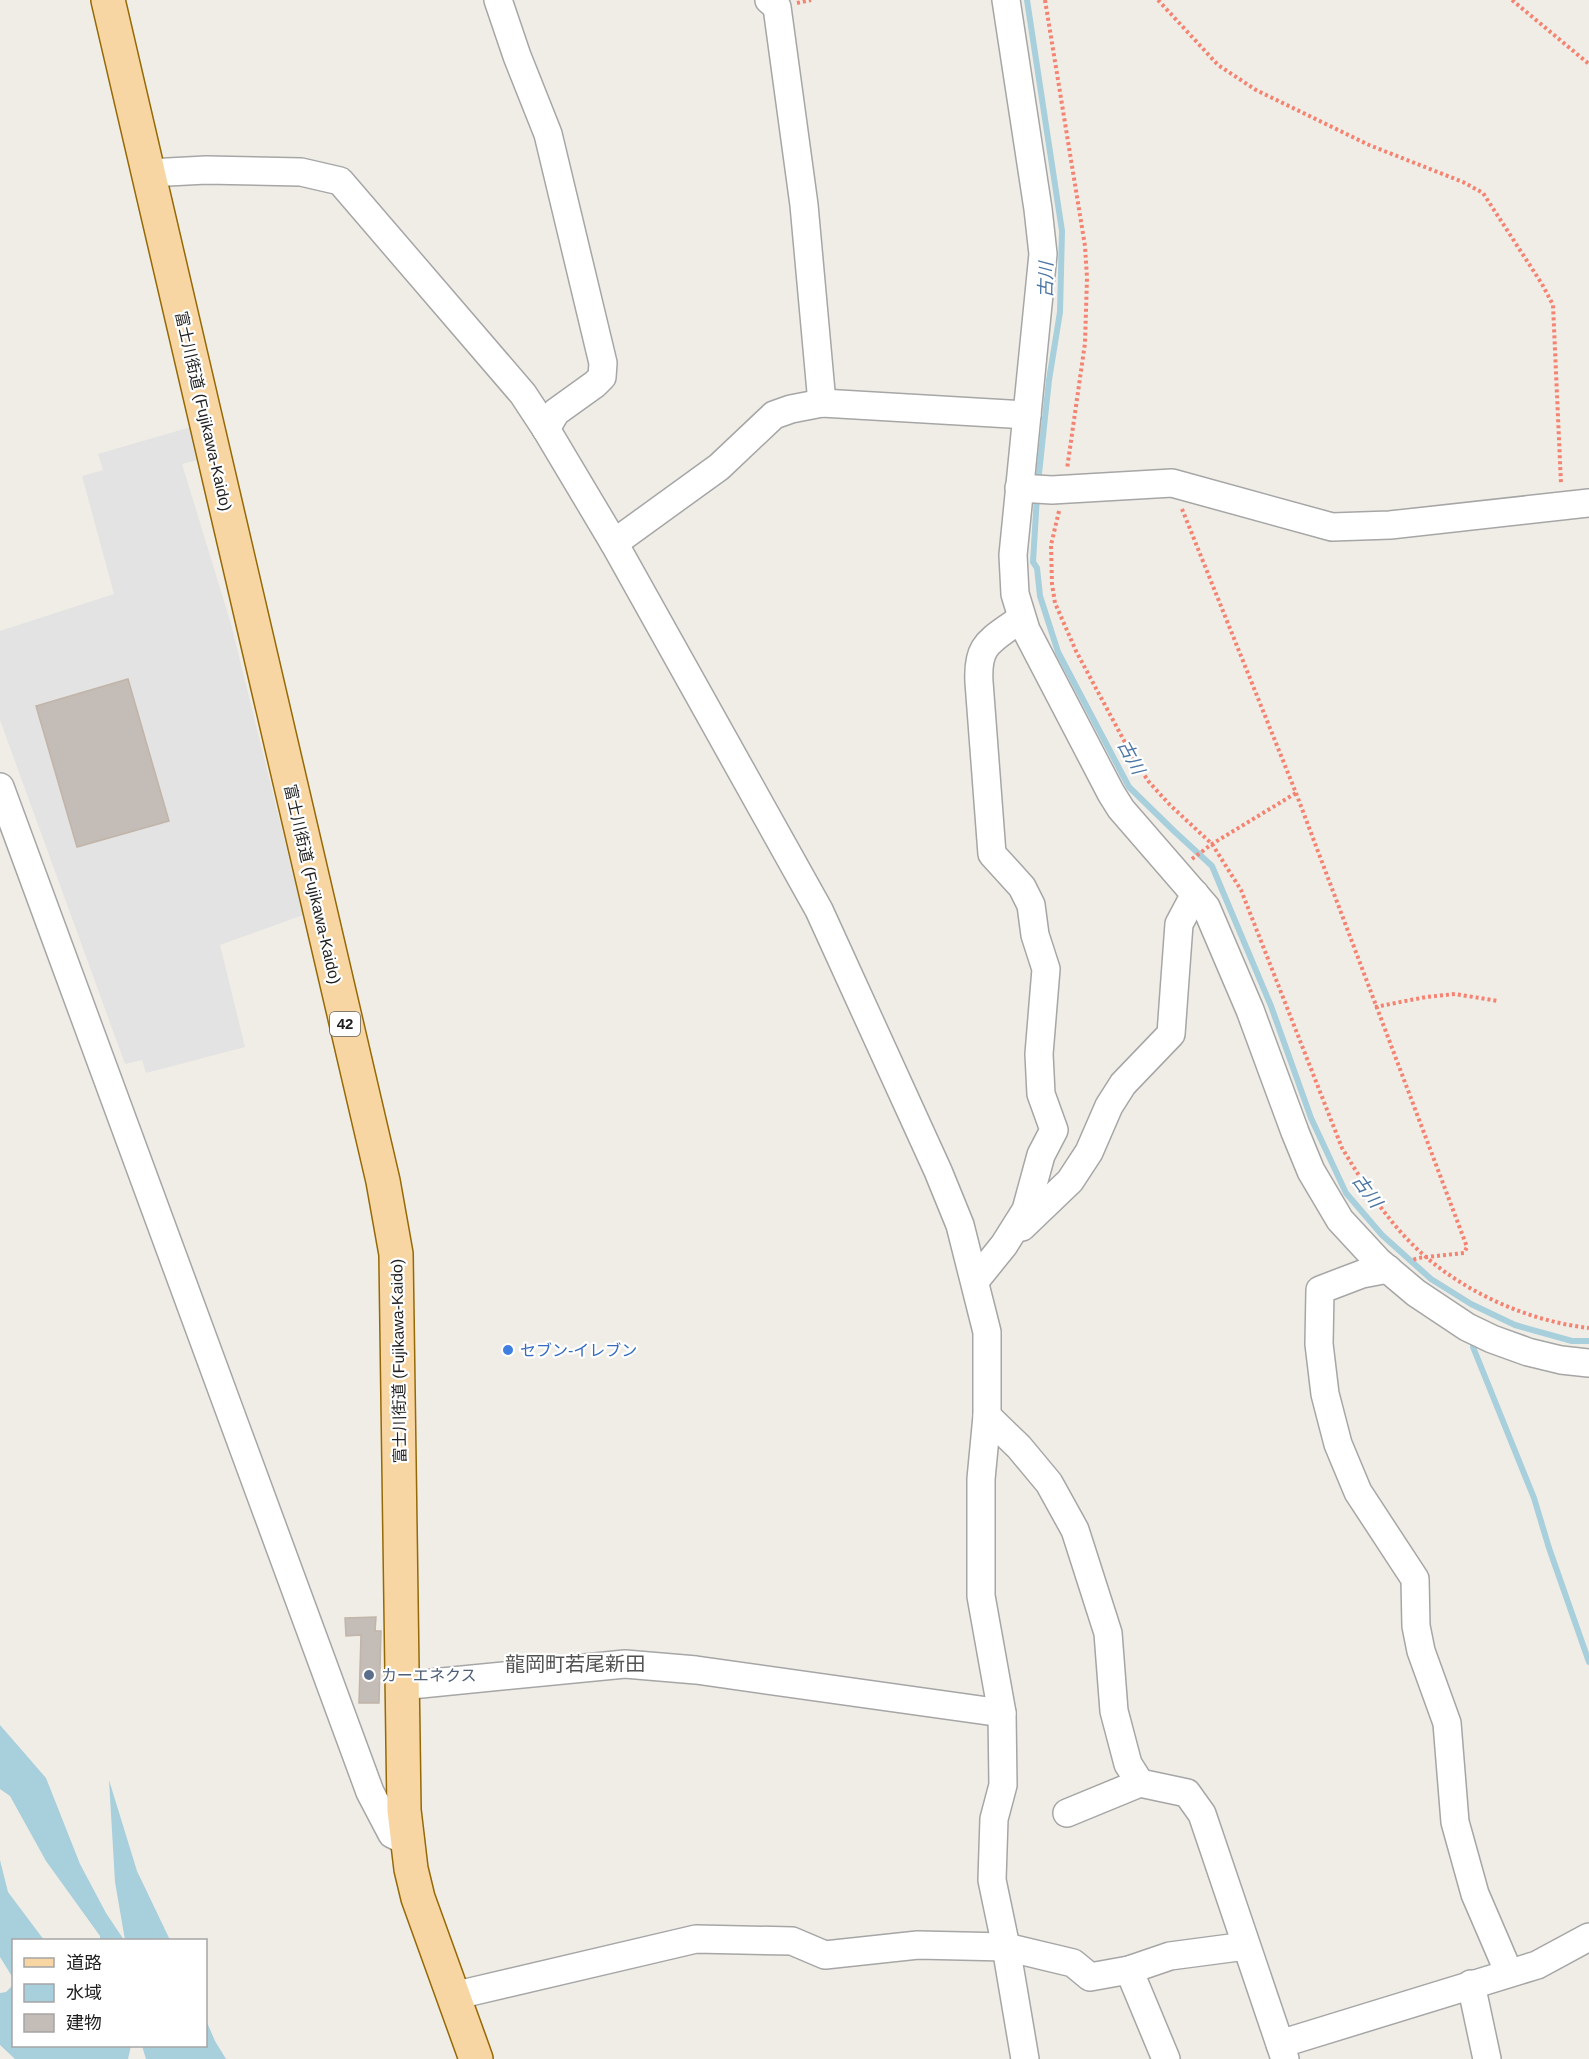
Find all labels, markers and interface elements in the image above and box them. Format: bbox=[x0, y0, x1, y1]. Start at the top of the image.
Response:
water label: 古川 bbox=[1036, 260, 1056, 298]
street label: 富士川街道 (Fujikawa-Kaido) bbox=[172, 310, 235, 513]
water label: 古川 bbox=[1114, 736, 1149, 779]
street label: 富士川街道 (Fujikawa-Kaido) bbox=[281, 783, 344, 986]
road number: 42 bbox=[330, 1012, 360, 1036]
water label: 古川 bbox=[1348, 1171, 1387, 1213]
street label: 富士川街道 (Fujikawa-Kaido) bbox=[388, 1259, 409, 1463]
place label: セブン-イレブン bbox=[520, 1342, 637, 1359]
marker: セブン-イレブン bbox=[501, 1343, 515, 1357]
district label: 龍岡町若尾新田 bbox=[505, 1653, 645, 1675]
place label: カーエネクス bbox=[381, 1667, 477, 1684]
marker: カーエネクス bbox=[362, 1668, 376, 1682]
legend bbox=[12, 1939, 207, 2047]
text: 道路 bbox=[66, 1953, 102, 1973]
text: 水域 bbox=[66, 1983, 102, 2003]
text: 建物 bbox=[66, 2013, 102, 2033]

